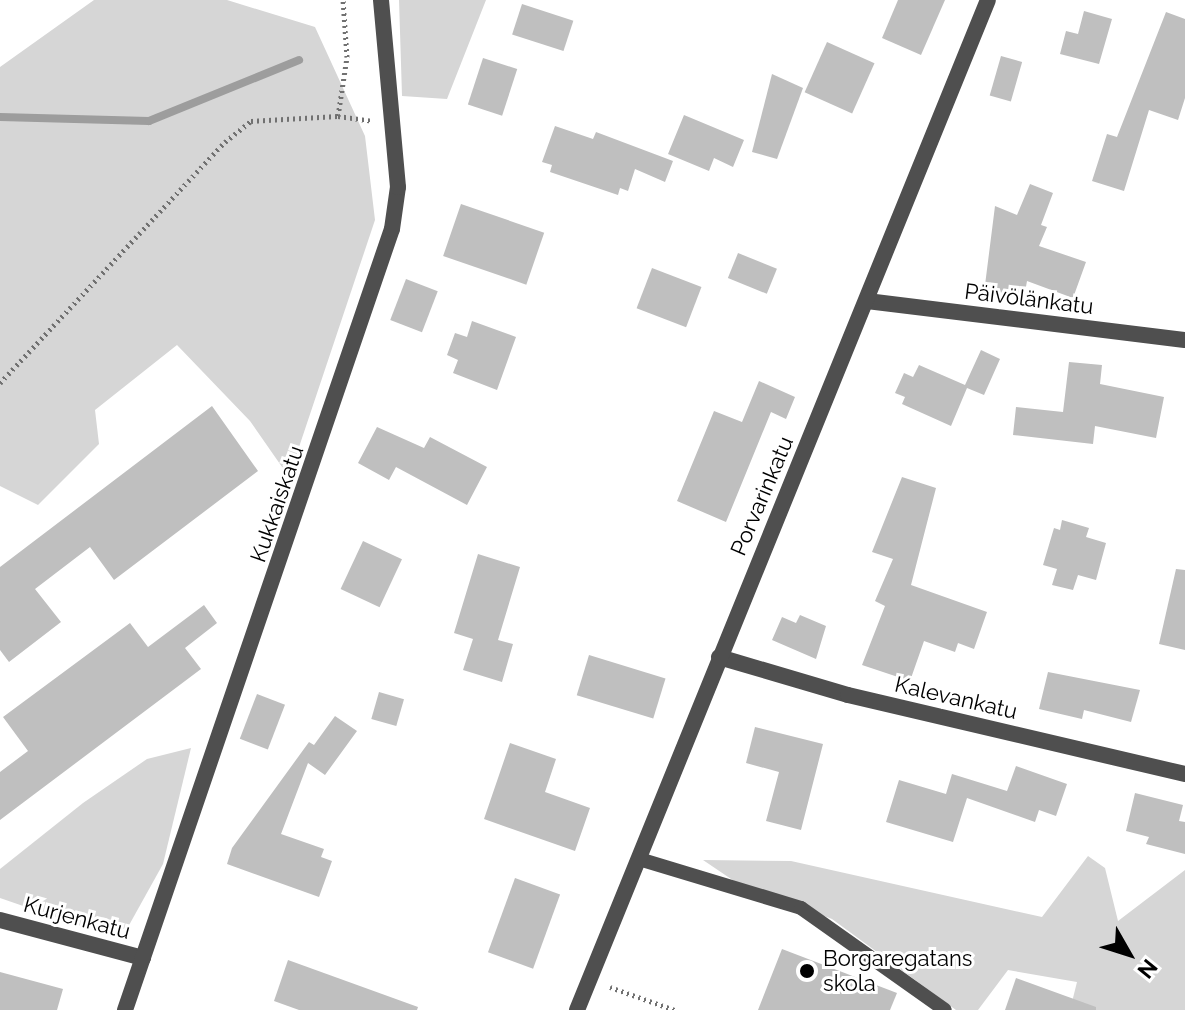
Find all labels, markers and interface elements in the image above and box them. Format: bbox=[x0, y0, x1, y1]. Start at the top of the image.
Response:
street label: Päivölänkatu bbox=[963, 278, 1095, 320]
street label: Porvarinkatu bbox=[725, 432, 799, 560]
street label: Kukkaiskatu bbox=[245, 442, 309, 566]
street label: Kalevankatu bbox=[892, 671, 1020, 725]
street label: Kurjenkatu bbox=[21, 891, 133, 945]
north arrow bbox=[1089, 914, 1169, 994]
place label: Borgaregatans skola bbox=[823, 945, 972, 996]
text: N bbox=[1132, 954, 1163, 984]
marker: Borgaregatans skola bbox=[798, 962, 816, 980]

